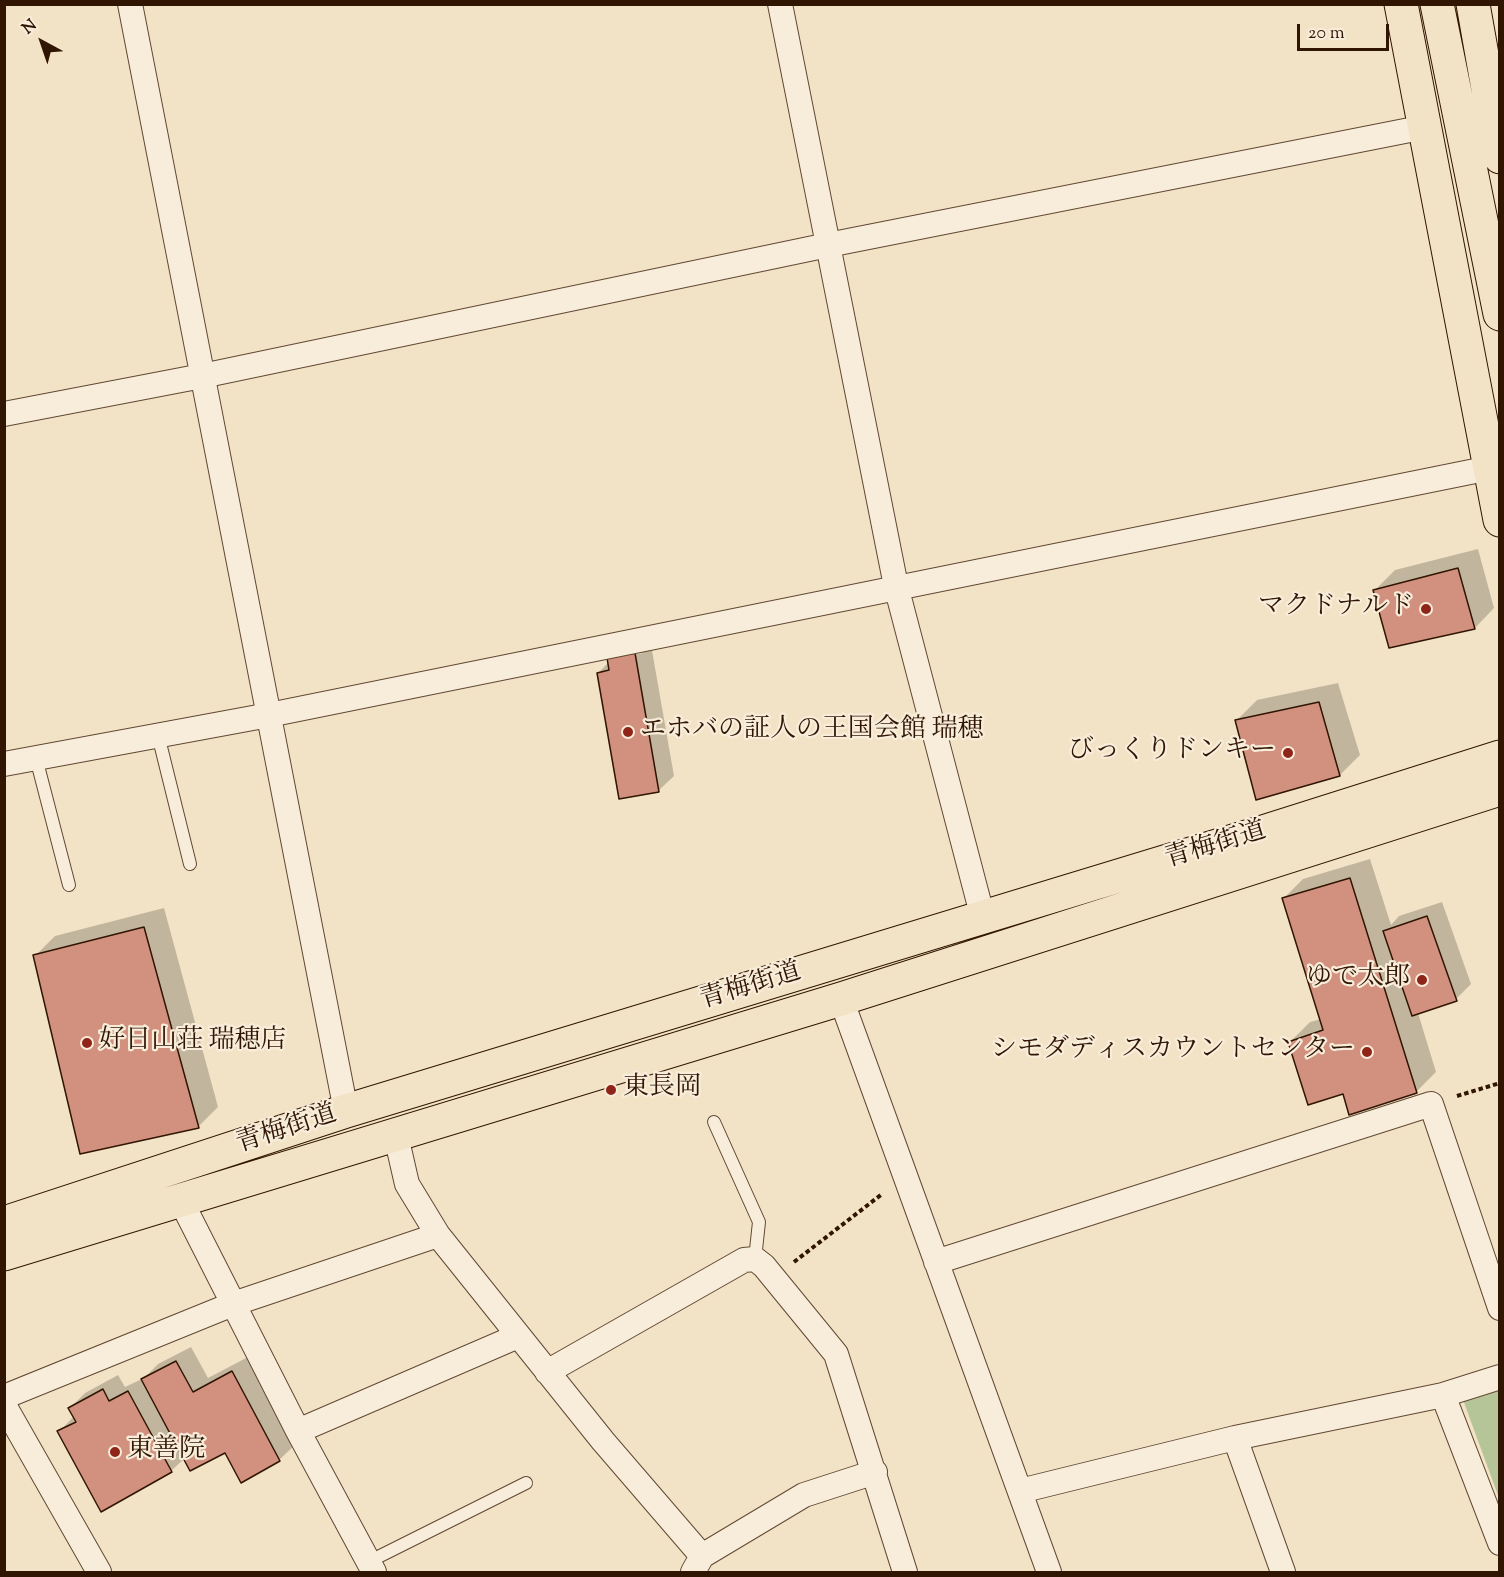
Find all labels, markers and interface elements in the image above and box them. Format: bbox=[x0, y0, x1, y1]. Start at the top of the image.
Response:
north arrow bbox=[12, 12, 72, 72]
scale bar bbox=[1300, 12, 1392, 50]
text: N bbox=[18, 15, 42, 41]
text: 20 m bbox=[1308, 21, 1345, 47]
place label: マクドナルド bbox=[1258, 593, 1414, 625]
marker: マクドナルド bbox=[1419, 602, 1433, 616]
place label: エホバの証人の王国会館 瑞穂 bbox=[640, 716, 984, 748]
marker: エホバの証人の王国会館 瑞穂 bbox=[621, 725, 635, 739]
place label: びっくりドンキー bbox=[1068, 737, 1276, 769]
marker: びっくりドンキー bbox=[1281, 746, 1295, 760]
street label: 青梅街道 bbox=[1162, 817, 1270, 877]
street label: 青梅街道 bbox=[697, 958, 805, 1018]
place label: ゆで太郎 bbox=[1306, 964, 1410, 996]
marker: ゆで太郎 bbox=[1415, 973, 1429, 987]
place label: 好日山荘 瑞穂店 bbox=[99, 1027, 287, 1059]
marker: 好日山荘 瑞穂店 bbox=[80, 1036, 94, 1050]
place label: シモダディスカウントセンター bbox=[991, 1036, 1355, 1068]
marker: シモダディスカウントセンター bbox=[1360, 1045, 1374, 1059]
place label: 東長岡 bbox=[623, 1074, 701, 1106]
marker: 東長岡 bbox=[604, 1083, 618, 1097]
street label: 青梅街道 bbox=[233, 1100, 341, 1162]
place label: 東善院 bbox=[127, 1436, 205, 1468]
marker: 東善院 bbox=[108, 1445, 122, 1459]

